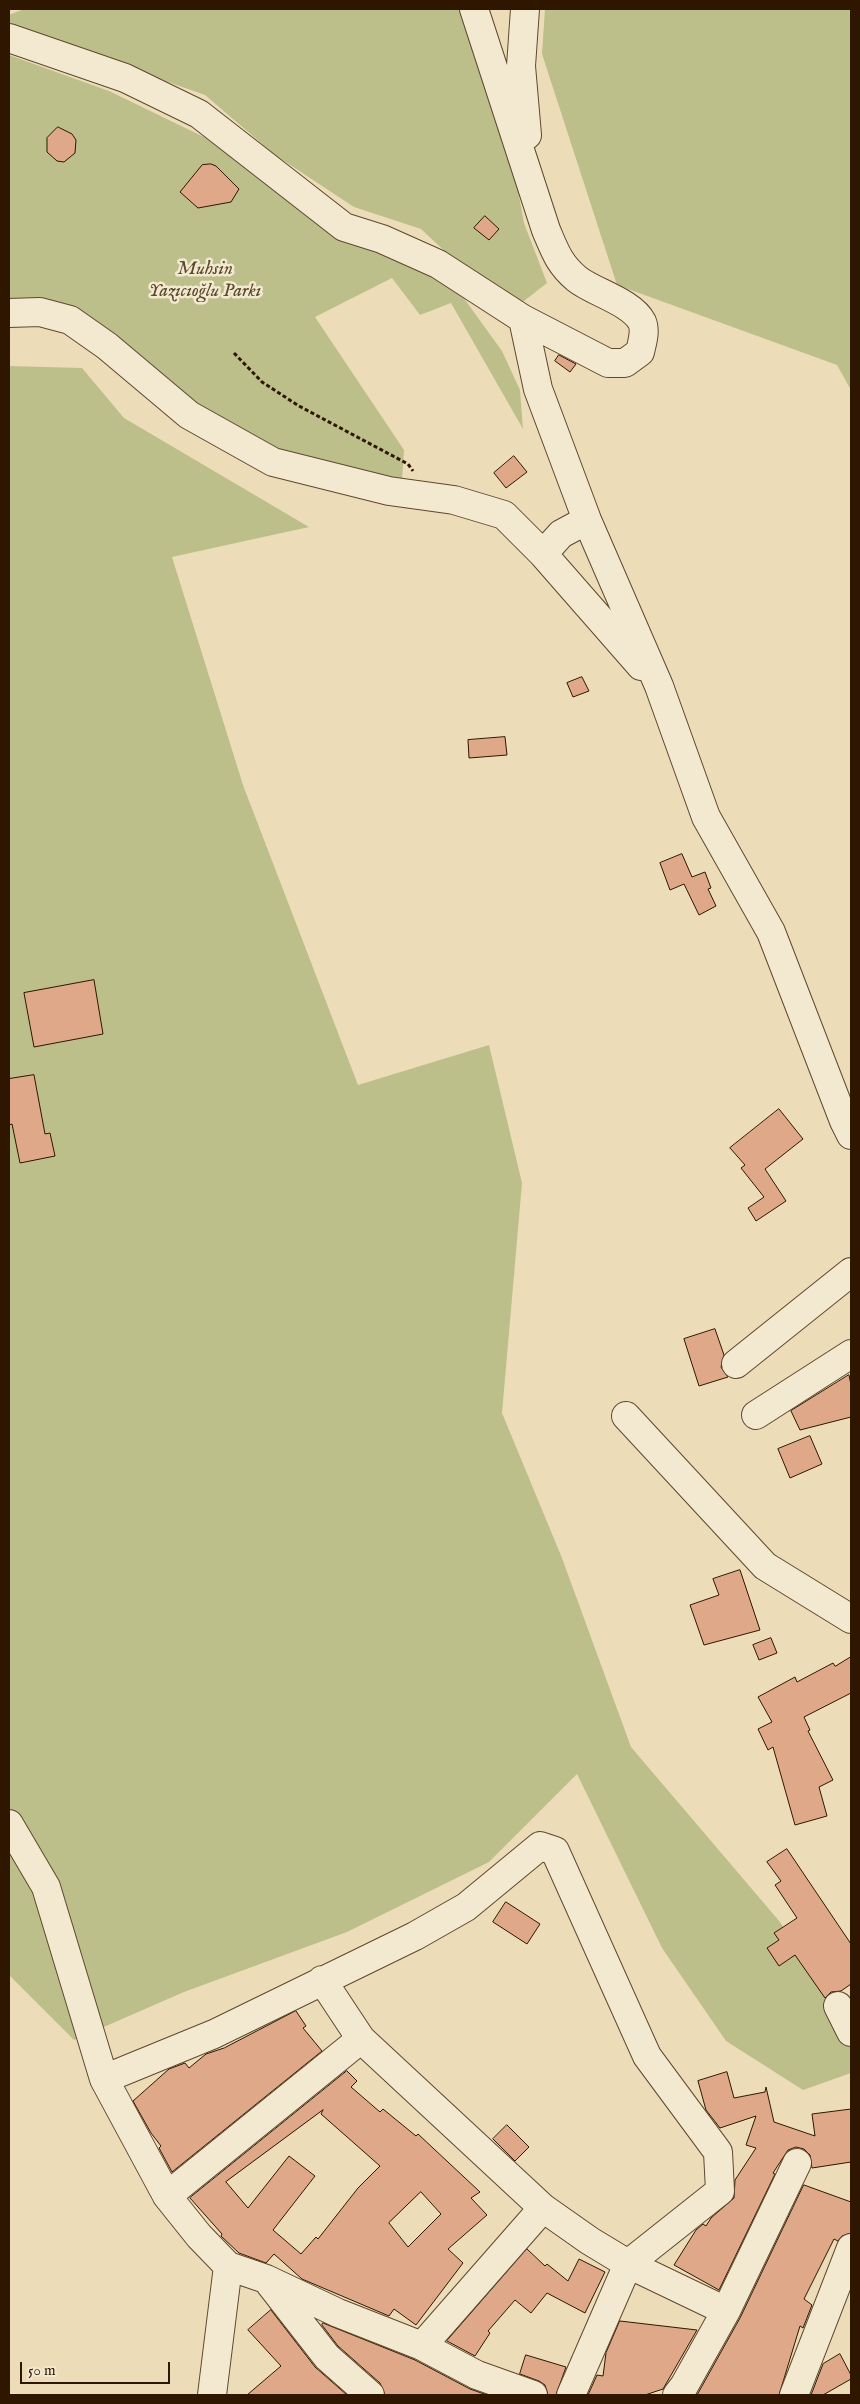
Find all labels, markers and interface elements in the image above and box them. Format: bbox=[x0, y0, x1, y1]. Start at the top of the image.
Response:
park label: Muhsin Yazıcıoğlu Parkı bbox=[149, 259, 261, 303]
scale bar bbox=[22, 2352, 172, 2384]
text: 50 m bbox=[28, 2361, 56, 2380]

